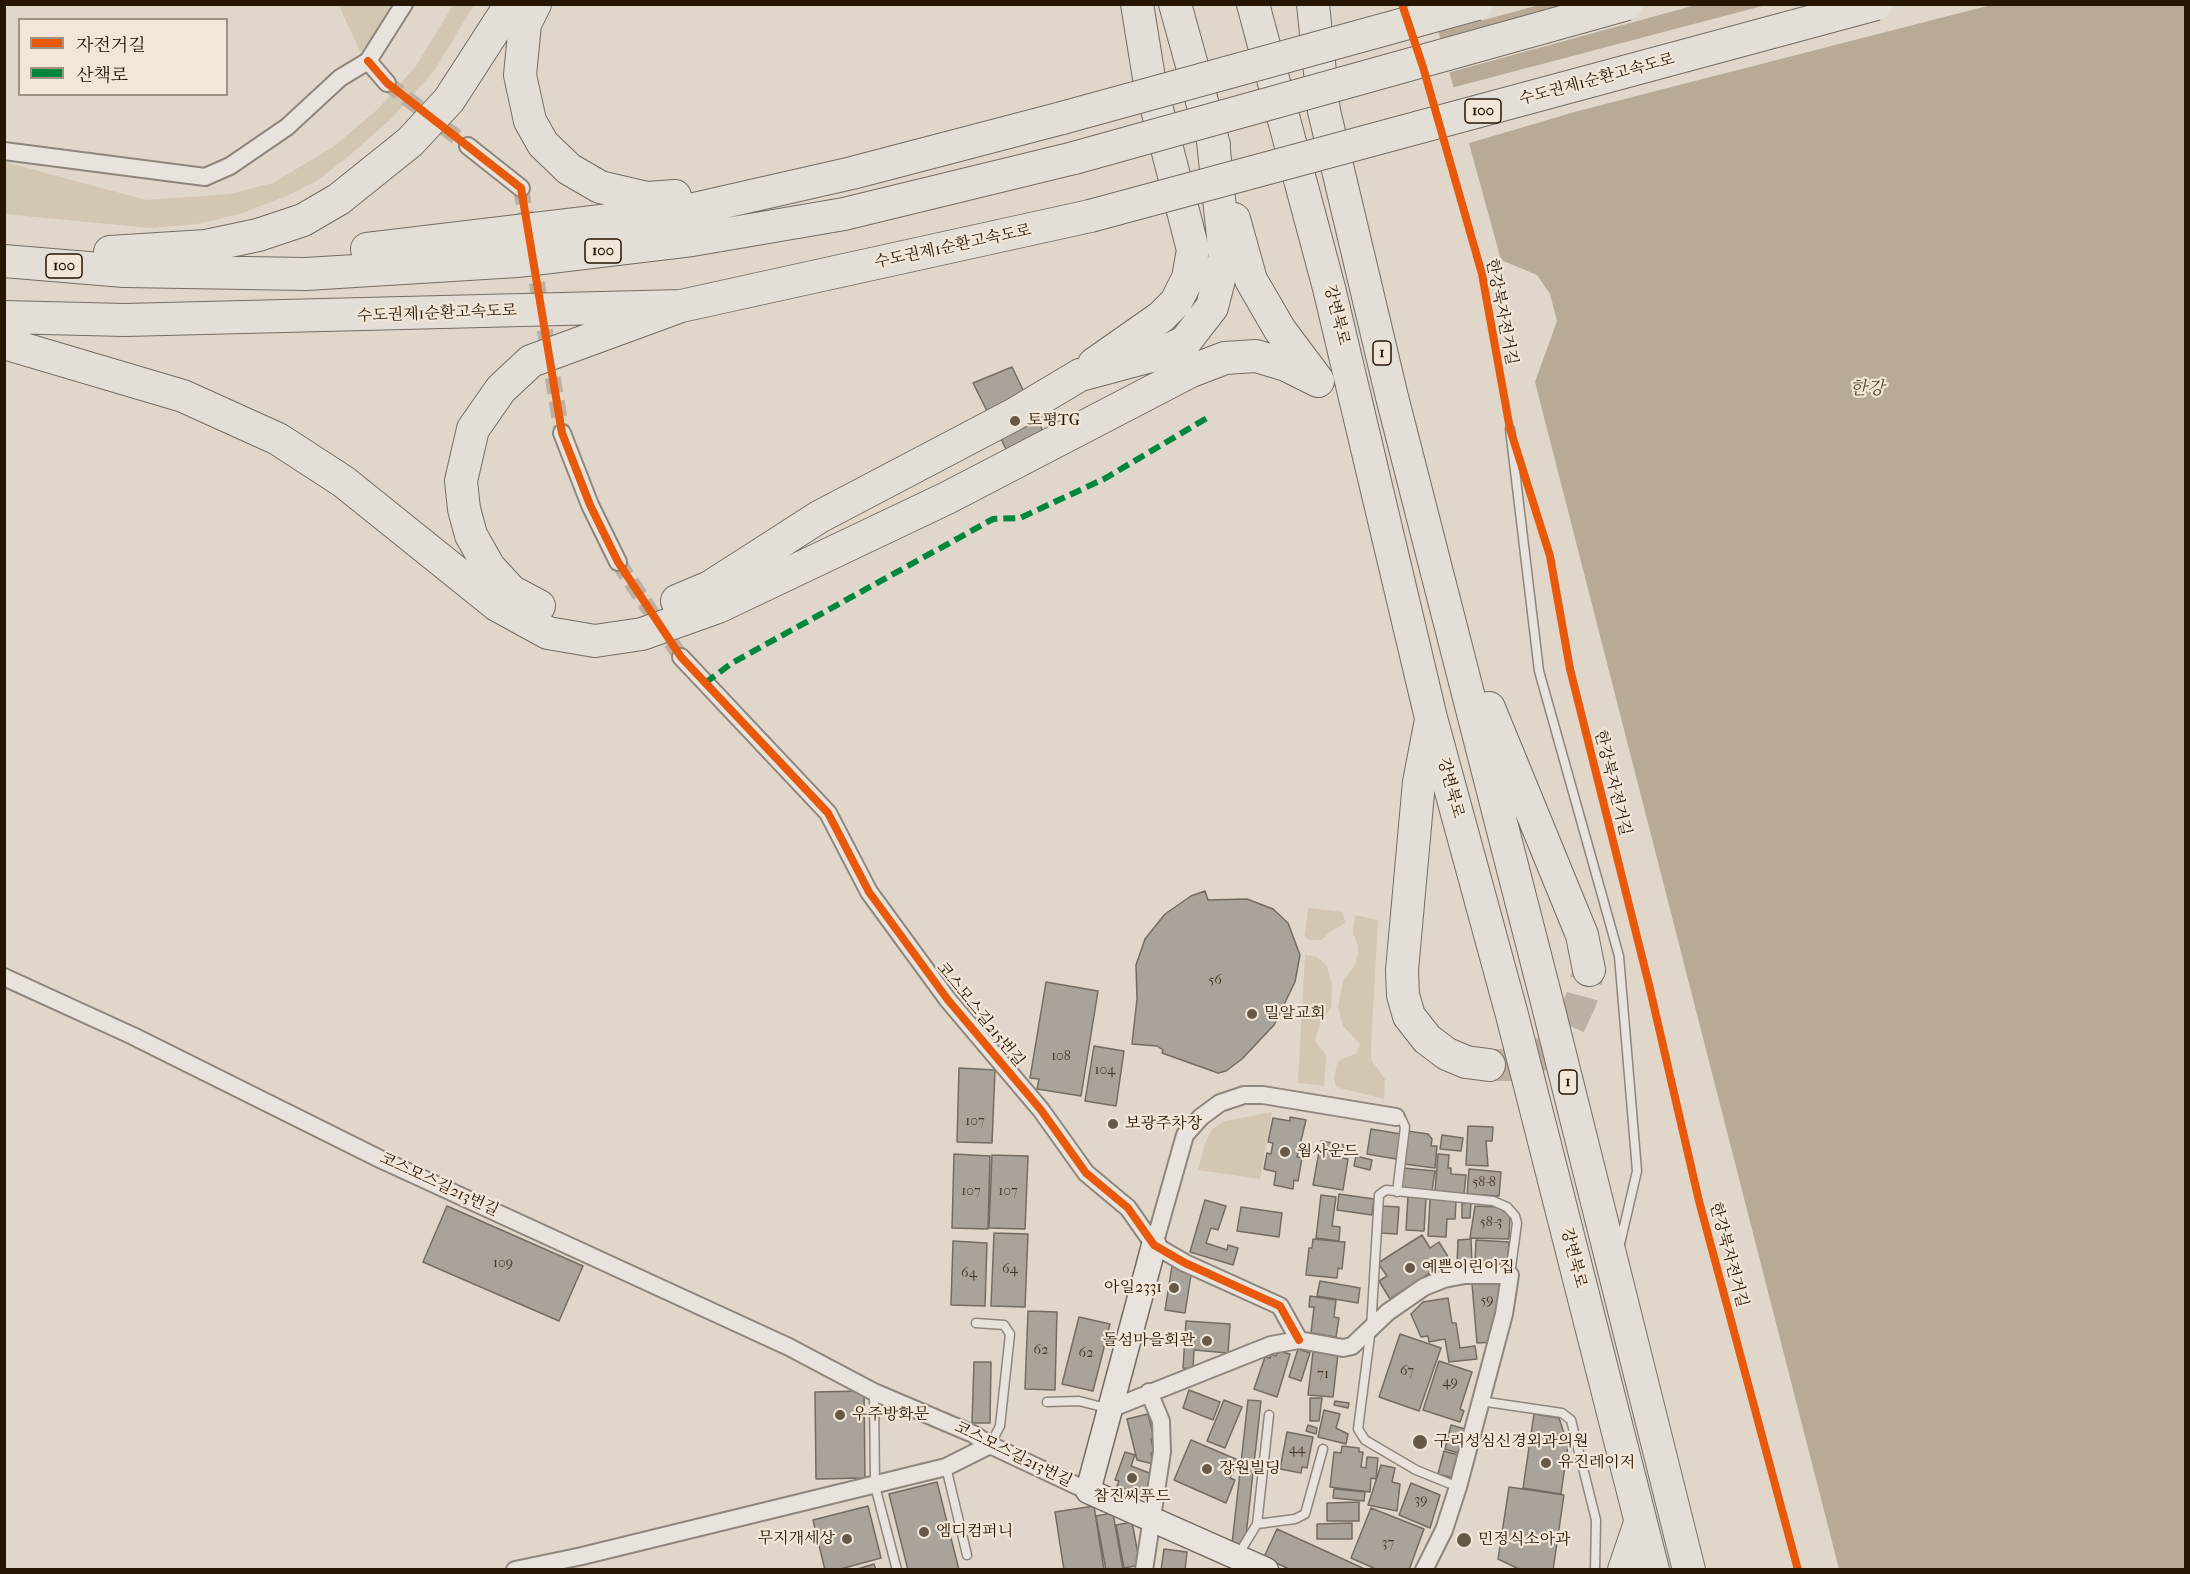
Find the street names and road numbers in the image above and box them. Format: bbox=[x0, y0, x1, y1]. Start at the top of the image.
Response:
street label: 수도권제1순환고속도로 bbox=[1517, 50, 1677, 110]
road number: 100 bbox=[1465, 99, 1501, 123]
street label: 수도권제1순환고속도로 bbox=[873, 221, 1033, 273]
road number: 100 bbox=[585, 239, 621, 263]
road number: 100 bbox=[46, 254, 82, 278]
street label: 한강북자전거길 bbox=[1481, 257, 1521, 367]
street label: 강변북로 bbox=[1319, 283, 1353, 347]
street label: 수도권제1순환고속도로 bbox=[357, 302, 517, 326]
road number: 1 bbox=[1373, 341, 1391, 365]
street label: 한강북자전거길 bbox=[1590, 728, 1634, 838]
street label: 강변북로 bbox=[1433, 756, 1467, 820]
street label: 코스모스길215번길 bbox=[932, 959, 1028, 1071]
road number: 1 bbox=[1559, 1070, 1577, 1094]
street label: 코스모스길213번길 bbox=[377, 1149, 501, 1221]
street label: 한강북자전거길 bbox=[1705, 1200, 1751, 1310]
street label: 강변북로 bbox=[1556, 1226, 1590, 1290]
street label: 코스모스길213번길 bbox=[951, 1418, 1075, 1492]

